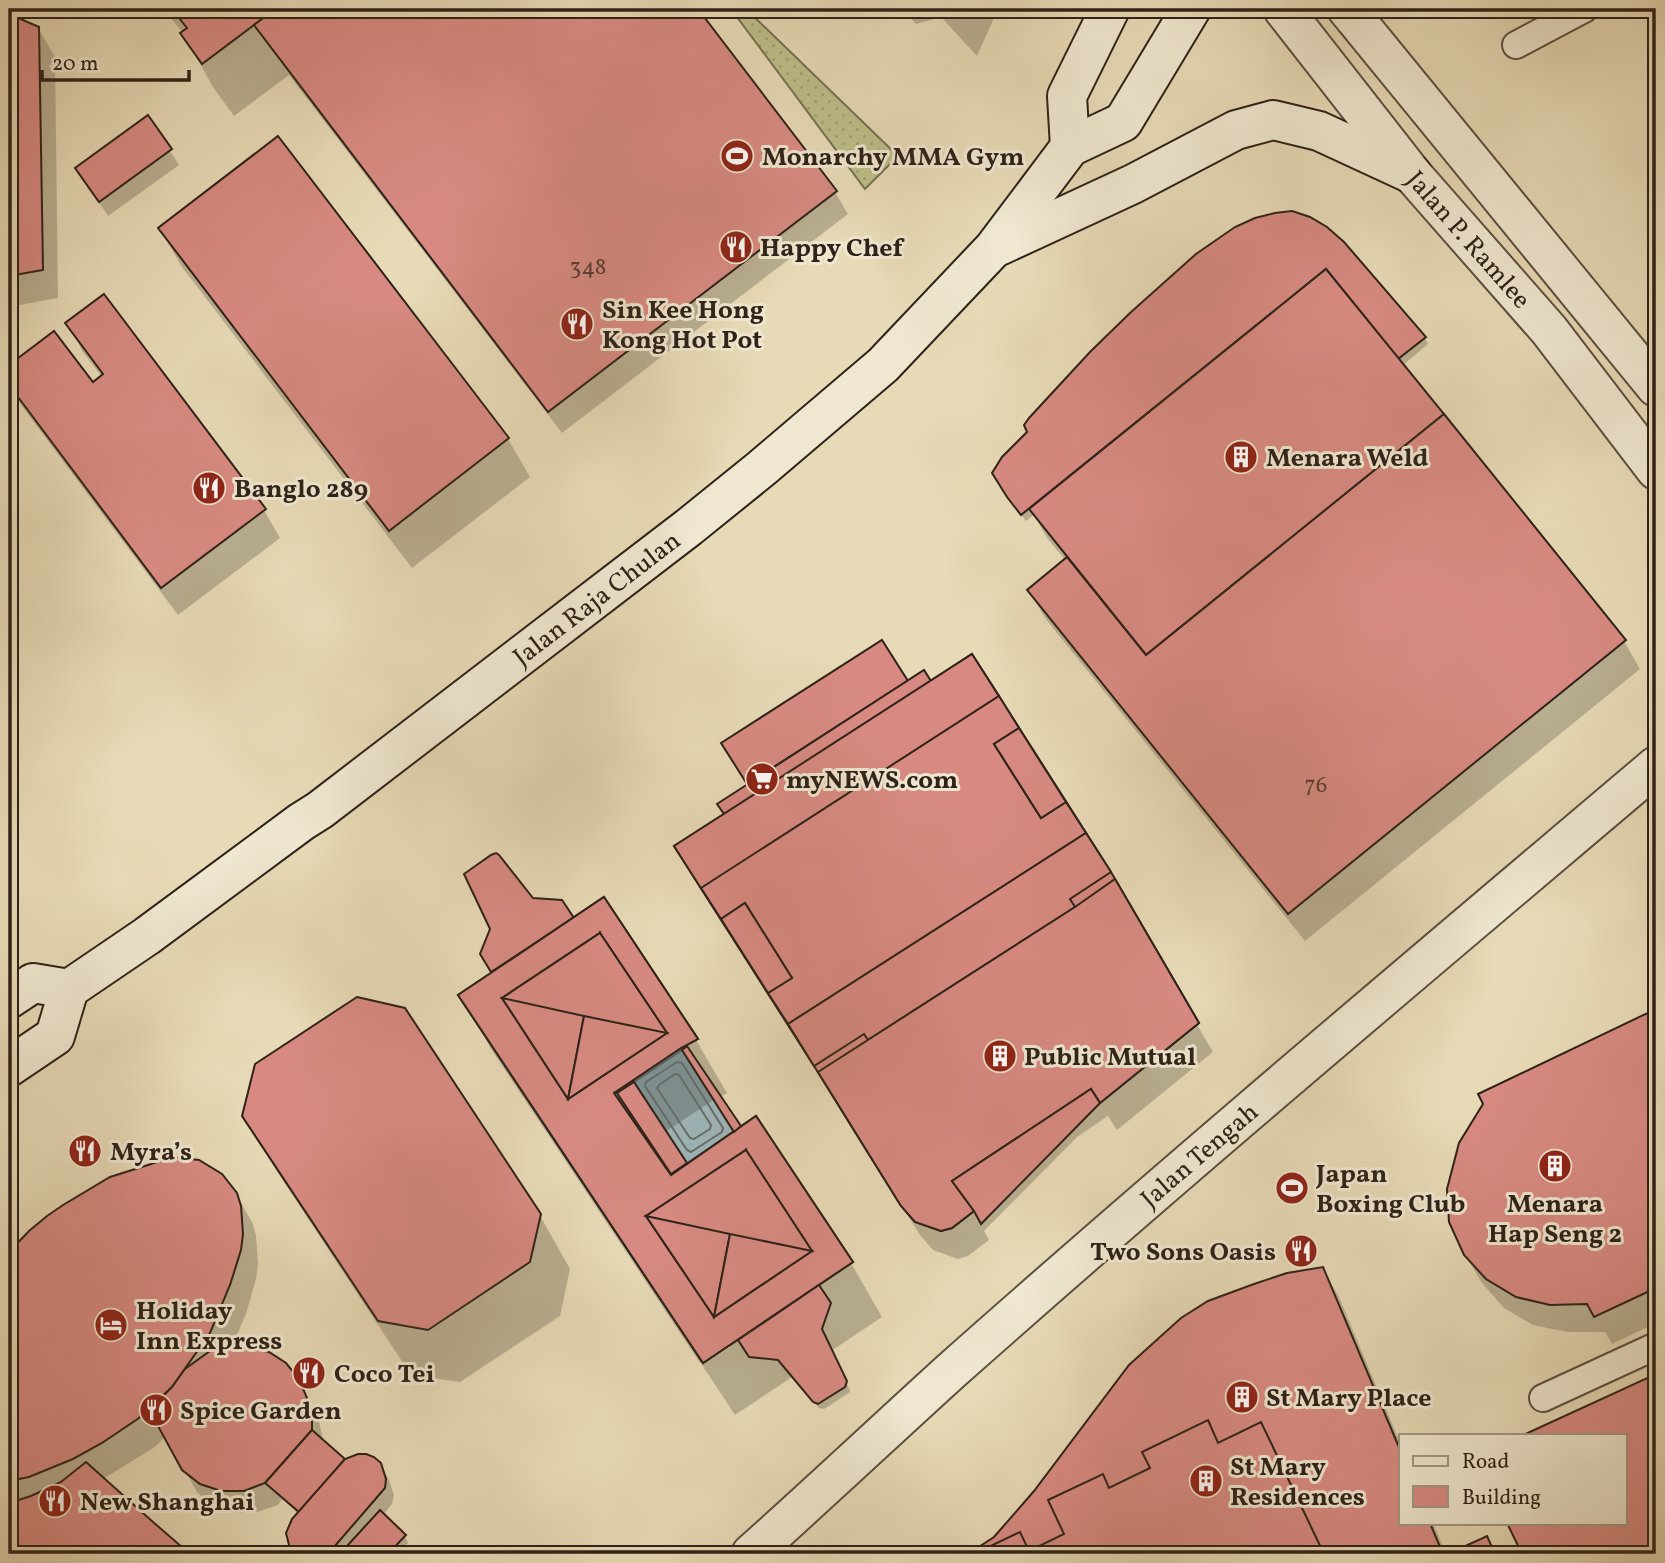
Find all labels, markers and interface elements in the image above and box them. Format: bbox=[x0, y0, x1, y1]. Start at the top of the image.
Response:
scale bar bbox=[42, 38, 189, 82]
text: 20 m bbox=[52, 50, 98, 79]
sports icon: Monarchy MMA Gym bbox=[718, 137, 756, 175]
place label: Monarchy MMA Gym bbox=[762, 140, 1024, 176]
street label: Jalan P. Ramlee bbox=[1397, 163, 1538, 317]
restaurant icon: Happy Chef bbox=[717, 228, 755, 266]
place label: Happy Chef bbox=[760, 231, 906, 267]
house number: 348 bbox=[570, 252, 606, 284]
place label: Sin Kee Hong Kong Hot Pot bbox=[602, 293, 764, 359]
restaurant icon: Sin Kee Hong Kong Hot Pot bbox=[558, 305, 596, 343]
building icon: Menara Weld bbox=[1222, 438, 1260, 476]
place label: Menara Weld bbox=[1266, 441, 1428, 477]
restaurant icon: Banglo 289 bbox=[190, 469, 228, 507]
place label: Banglo 289 bbox=[234, 472, 368, 508]
street label: Jalan Raja Chulan bbox=[506, 524, 689, 676]
supermarket icon: myNEWS.com bbox=[743, 760, 781, 798]
place label: myNEWS.com bbox=[786, 763, 958, 799]
house number: 76 bbox=[1305, 770, 1327, 802]
building icon: Public Mutual bbox=[981, 1037, 1019, 1075]
place label: Public Mutual bbox=[1024, 1040, 1196, 1076]
street label: Jalan Tengah bbox=[1133, 1095, 1267, 1217]
restaurant icon: Myra’s bbox=[66, 1132, 104, 1170]
place label: Myra’s bbox=[110, 1135, 192, 1171]
building icon: Menara Hap Seng 2 bbox=[1536, 1147, 1574, 1185]
place label: Japan Boxing Club bbox=[1315, 1157, 1465, 1223]
sports icon: Japan Boxing Club bbox=[1273, 1169, 1311, 1207]
place label: Menara Hap Seng 2 bbox=[1488, 1187, 1622, 1253]
restaurant icon: Two Sons Oasis bbox=[1282, 1232, 1320, 1270]
place label: Two Sons Oasis bbox=[1090, 1235, 1276, 1271]
place label: Holiday Inn Express bbox=[136, 1294, 282, 1360]
hotel icon: Holiday Inn Express bbox=[92, 1306, 130, 1344]
restaurant icon: Coco Tei bbox=[290, 1354, 328, 1392]
place label: Coco Tei bbox=[334, 1357, 435, 1393]
building icon: St Mary Place bbox=[1223, 1378, 1261, 1416]
place label: St Mary Place bbox=[1266, 1381, 1432, 1417]
restaurant icon: Spice Garden bbox=[137, 1391, 175, 1429]
place label: Spice Garden bbox=[180, 1394, 342, 1430]
legend bbox=[1399, 1434, 1626, 1524]
text: Road bbox=[1462, 1448, 1509, 1477]
place label: St Mary Residences bbox=[1230, 1450, 1365, 1516]
building icon: St Mary Residences bbox=[1187, 1462, 1225, 1500]
restaurant icon: New Shanghai bbox=[36, 1482, 74, 1520]
text: Building bbox=[1462, 1484, 1541, 1513]
place label: New Shanghai bbox=[80, 1485, 255, 1521]

